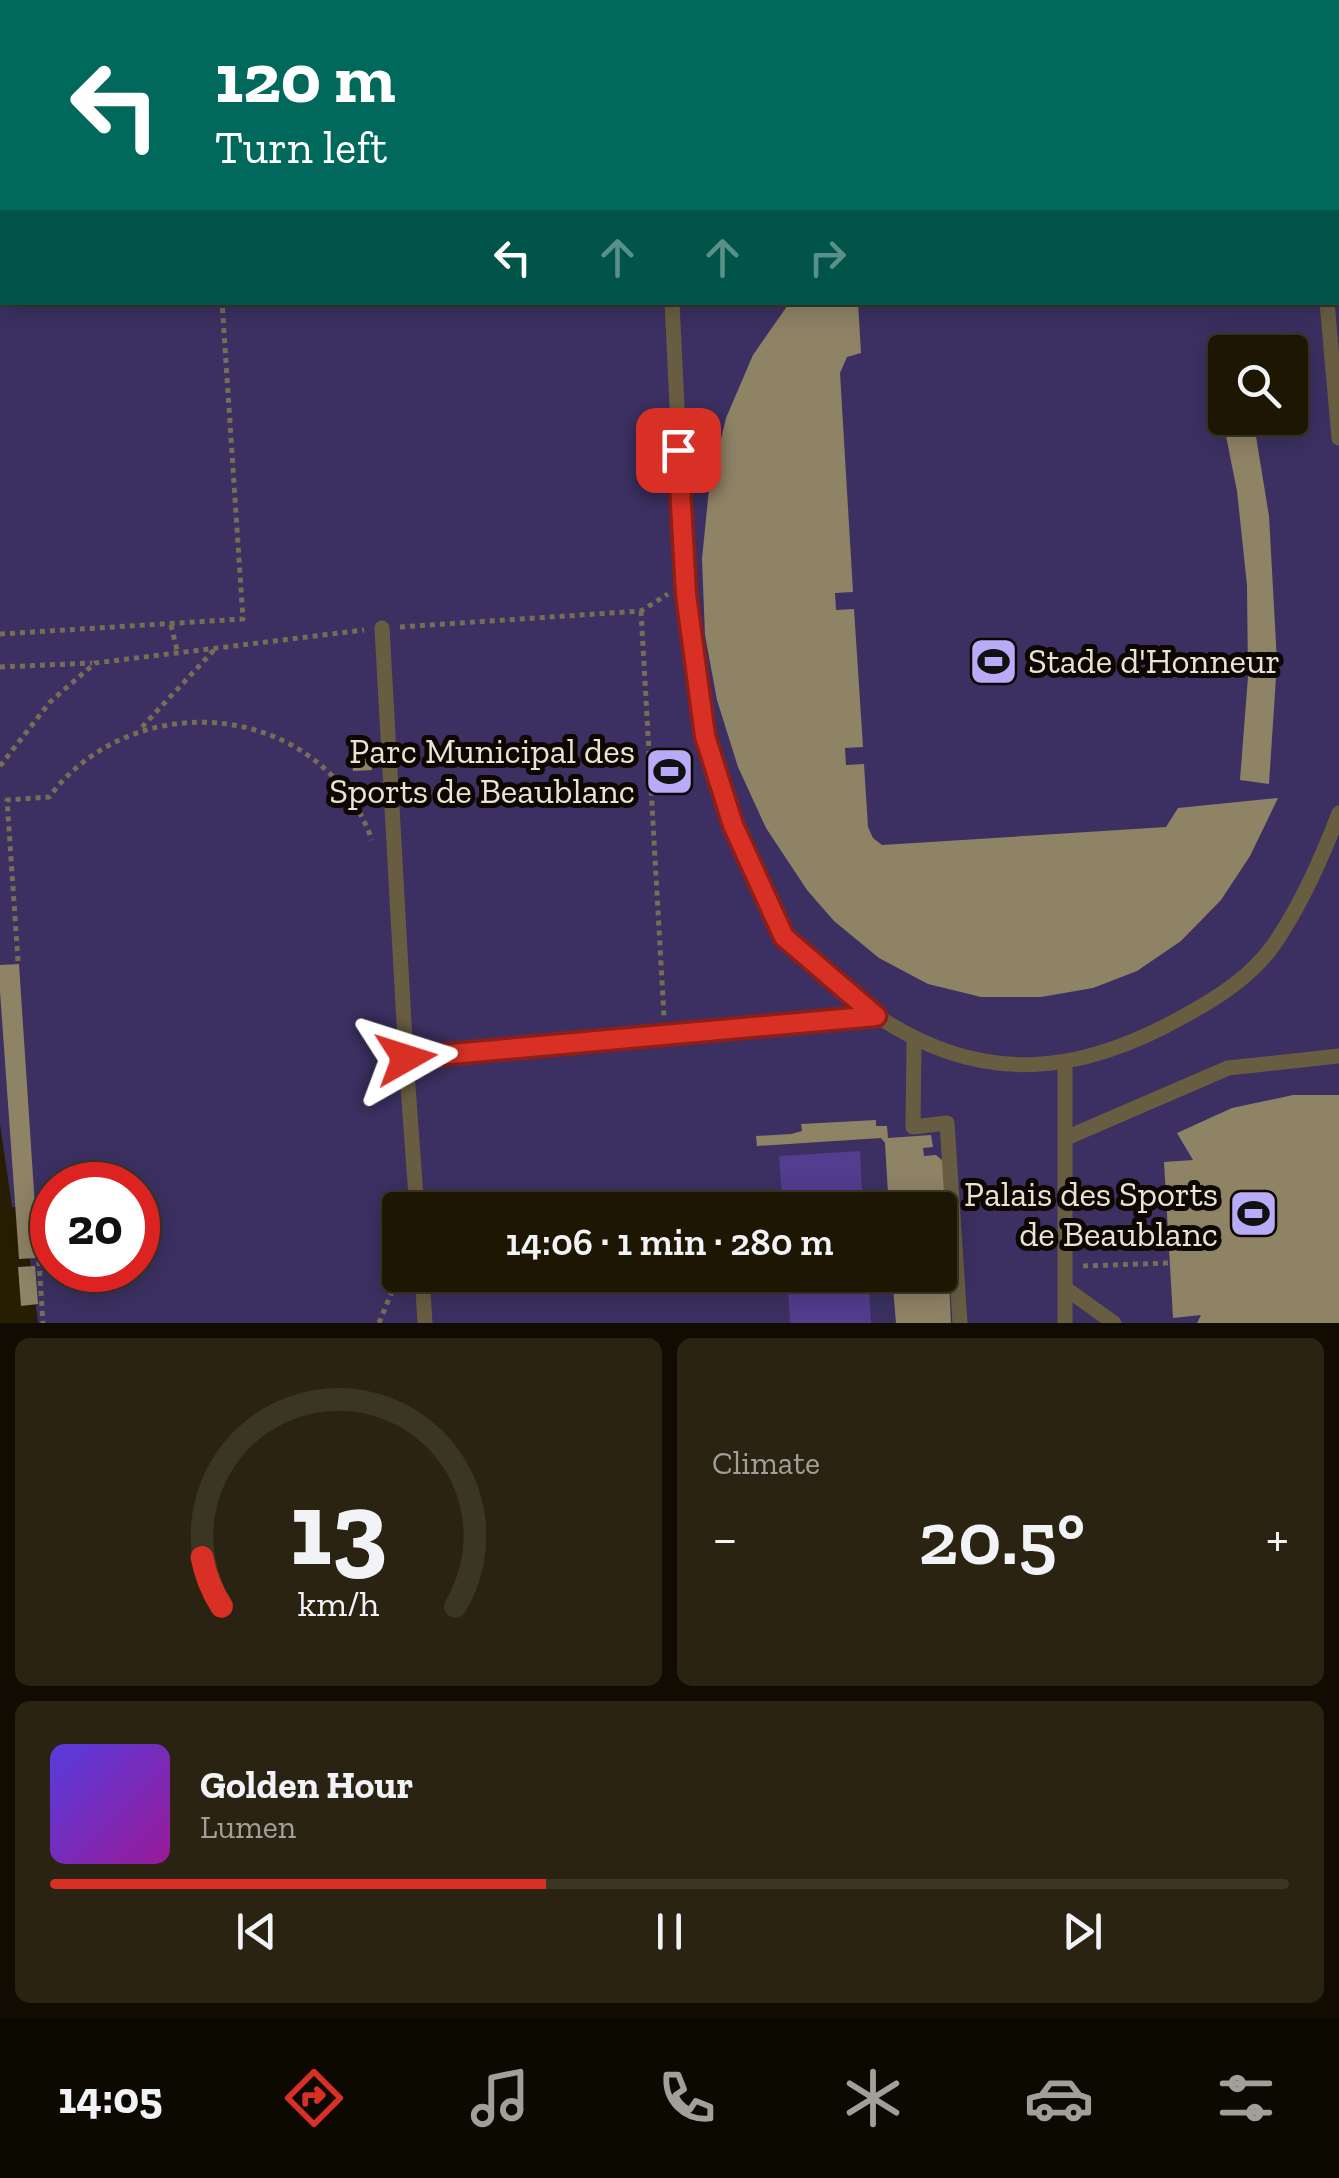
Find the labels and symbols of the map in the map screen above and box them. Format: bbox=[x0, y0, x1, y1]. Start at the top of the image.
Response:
pin bbox=[636, 408, 721, 493]
sports icon: Stade d'Honneur bbox=[967, 635, 1019, 687]
place label: Stade d'Honneur bbox=[1028, 640, 1280, 682]
place label: Parc Municipal des Sports de Beaublanc bbox=[329, 730, 635, 812]
sports icon: Parc Municipal des Sports de Beaublanc bbox=[644, 745, 696, 797]
position arrow bbox=[354, 1006, 458, 1110]
speed limit sign: 20 bbox=[30, 1162, 160, 1292]
place label: Palais des Sports de Beaublanc bbox=[964, 1173, 1218, 1255]
sports icon: Palais des Sports de Beaublanc bbox=[1227, 1188, 1279, 1240]

